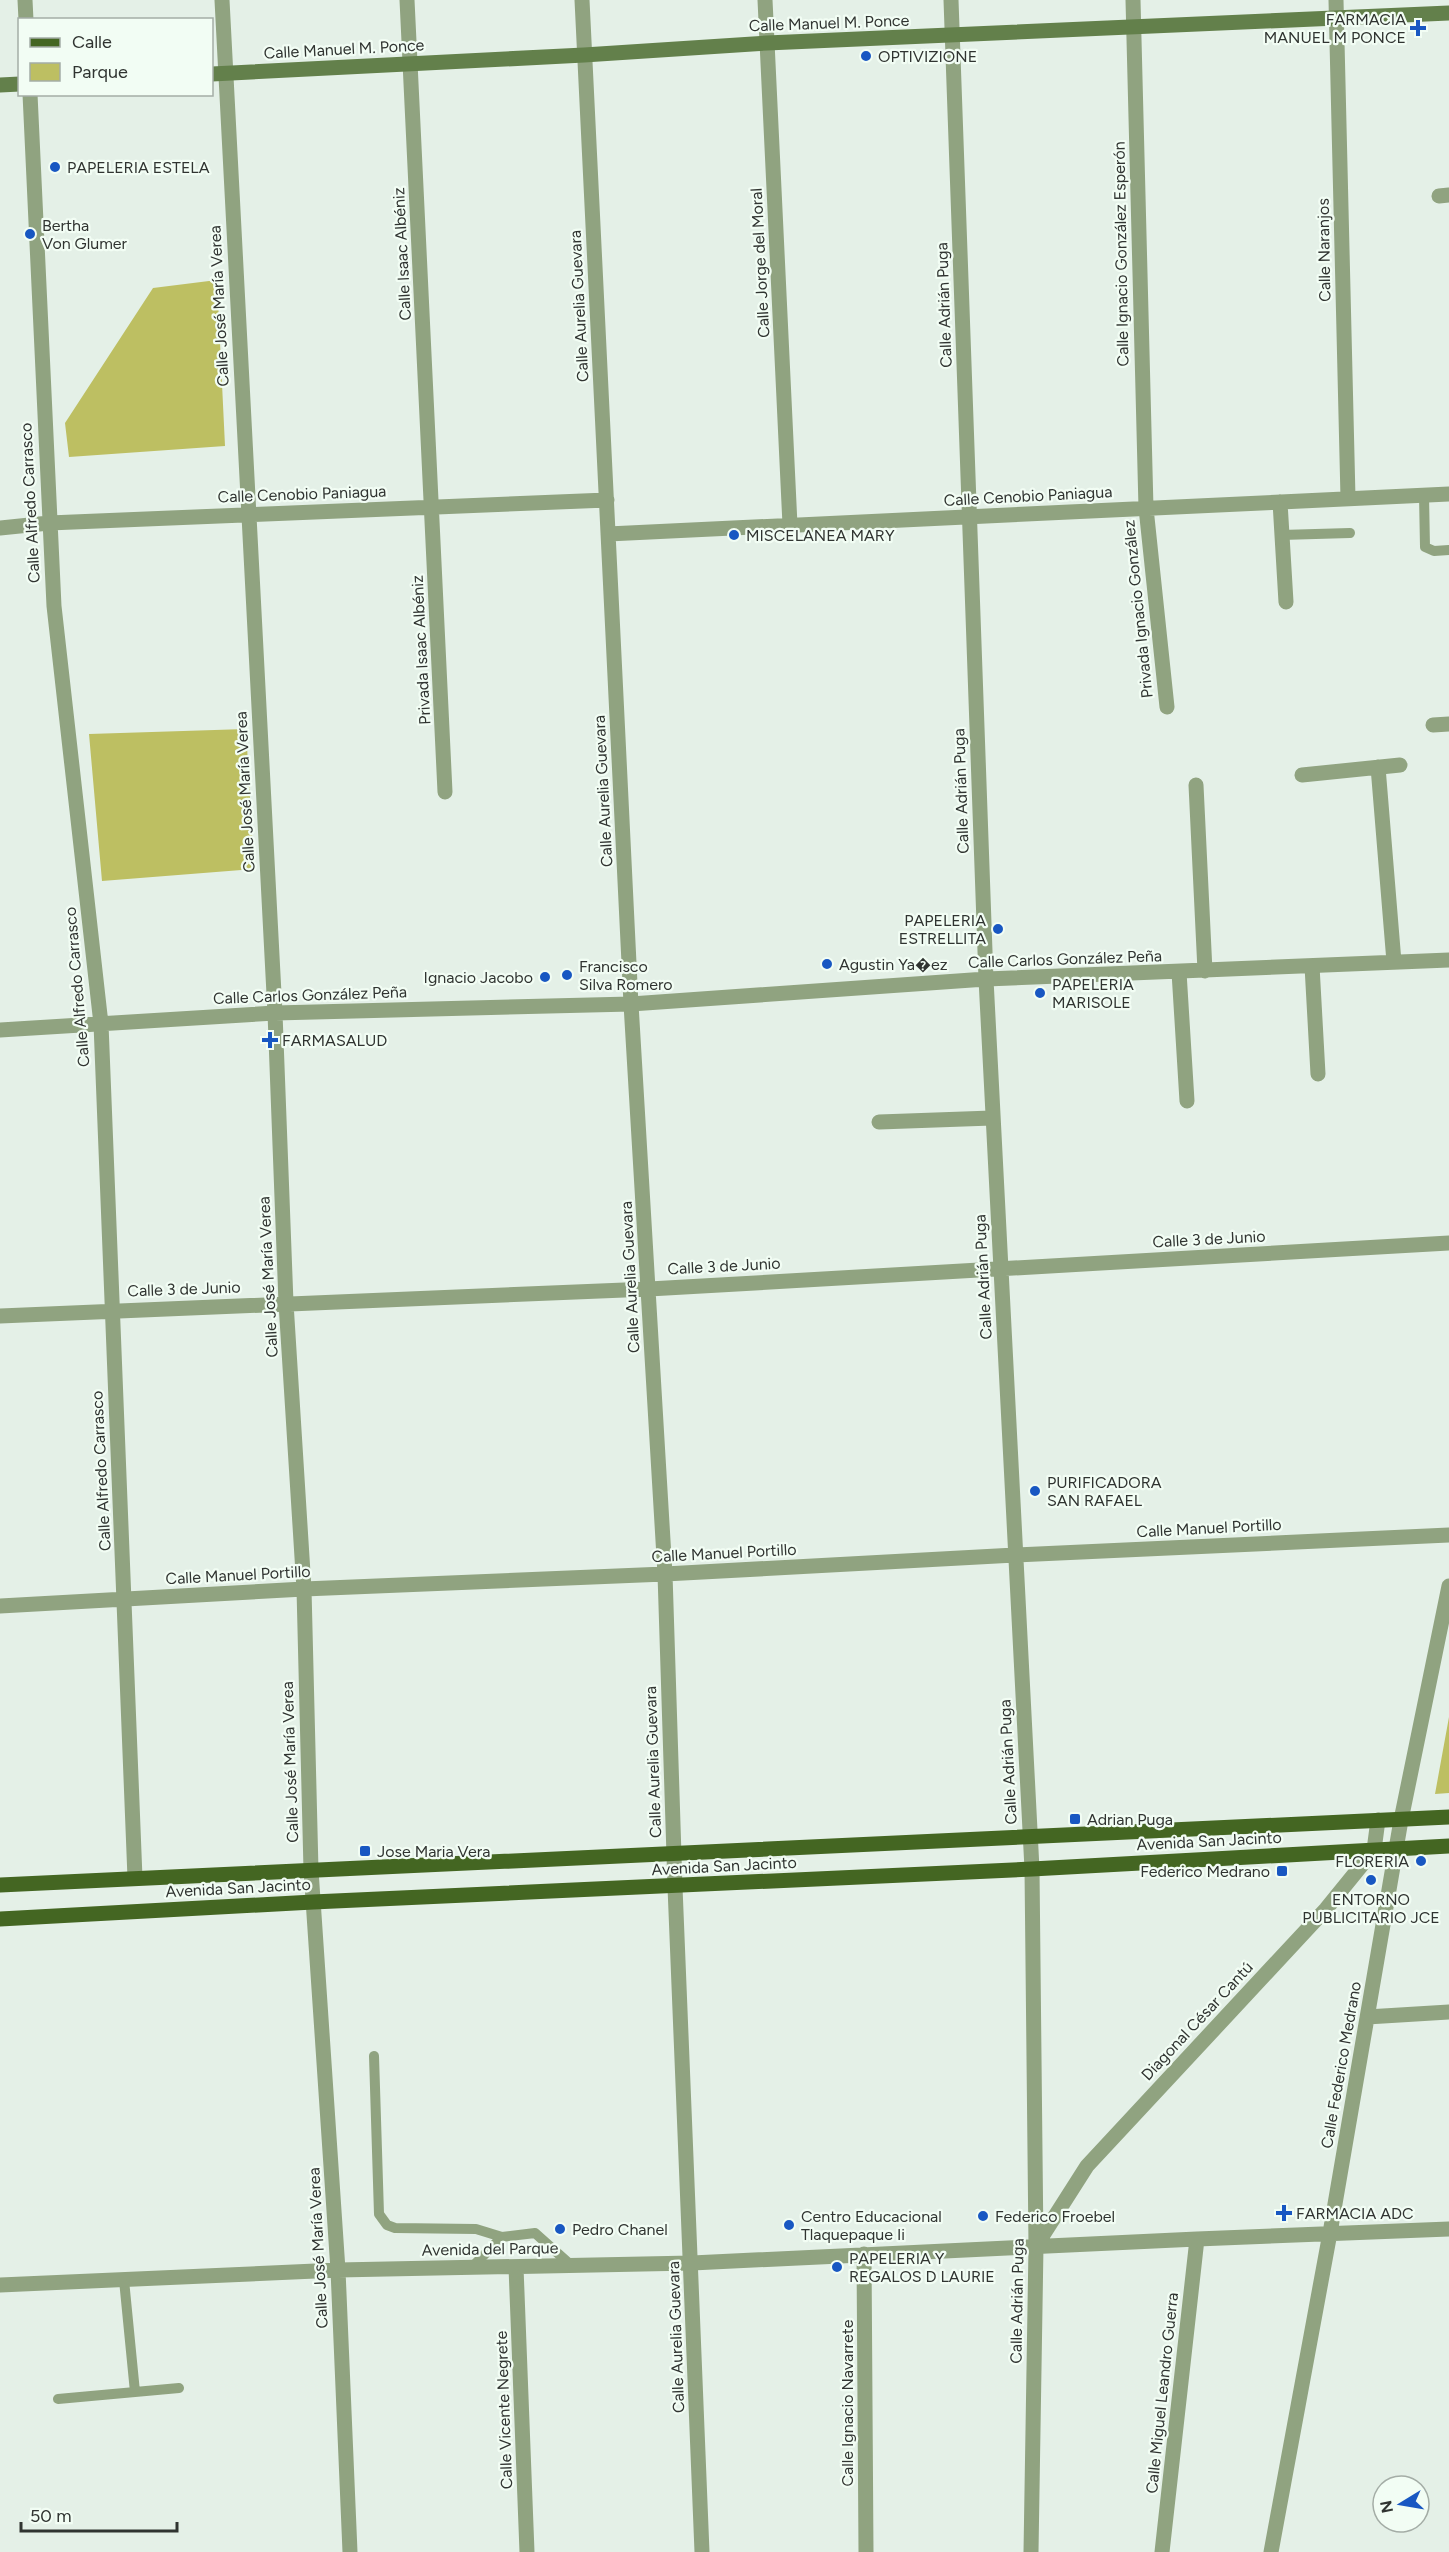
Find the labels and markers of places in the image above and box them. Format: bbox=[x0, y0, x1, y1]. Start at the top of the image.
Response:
place label: FARMACIA MANUEL M PONCE bbox=[1264, 10, 1406, 47]
marker: FARMACIA MANUEL M PONCE bbox=[1411, 21, 1425, 35]
place label: OPTIVIZIONE bbox=[878, 47, 977, 66]
marker: OPTIVIZIONE bbox=[859, 49, 873, 63]
place label: PAPELERIA ESTELA bbox=[67, 158, 210, 177]
marker: PAPELERIA ESTELA bbox=[48, 160, 62, 174]
place label: Bertha Von Glumer bbox=[42, 216, 128, 253]
marker: Bertha Von Glumer bbox=[23, 227, 37, 241]
place label: MISCELANEA MARY bbox=[746, 526, 895, 545]
marker: MISCELANEA MARY bbox=[727, 528, 741, 542]
place label: PAPELERIA ESTRELLITA bbox=[899, 911, 986, 948]
marker: PAPELERIA ESTRELLITA bbox=[991, 922, 1005, 936]
place label: Agustin Ya�ez bbox=[839, 955, 948, 974]
place label: Francisco Silva Romero bbox=[579, 957, 673, 994]
marker: Agustin Ya�ez bbox=[820, 957, 834, 971]
place label: Ignacio Jacobo bbox=[424, 968, 533, 987]
marker: Francisco Silva Romero bbox=[560, 968, 574, 982]
marker: Ignacio Jacobo bbox=[538, 970, 552, 984]
place label: PAPELERIA MARISOLE bbox=[1052, 975, 1134, 1012]
marker: PAPELERIA MARISOLE bbox=[1033, 986, 1047, 1000]
place label: FARMASALUD bbox=[282, 1031, 387, 1050]
marker: FARMASALUD bbox=[263, 1033, 277, 1047]
place label: PURIFICADORA SAN RAFAEL bbox=[1047, 1473, 1162, 1510]
marker: PURIFICADORA SAN RAFAEL bbox=[1028, 1484, 1042, 1498]
place label: Adrian Puga bbox=[1087, 1810, 1173, 1829]
marker: Adrian Puga bbox=[1068, 1812, 1082, 1826]
place label: Jose Maria Vera bbox=[377, 1842, 490, 1861]
marker: Jose Maria Vera bbox=[358, 1844, 372, 1858]
place label: FLORERIA bbox=[1335, 1852, 1409, 1871]
marker: FLORERIA bbox=[1414, 1854, 1428, 1868]
place label: Federico Medrano bbox=[1140, 1862, 1270, 1881]
marker: Federico Medrano bbox=[1275, 1864, 1289, 1878]
marker: ENTORNO PUBLICITARIO JCE bbox=[1364, 1873, 1378, 1887]
place label: ENTORNO PUBLICITARIO JCE bbox=[1302, 1890, 1440, 1927]
place label: FARMACIA ADC bbox=[1296, 2204, 1414, 2223]
marker: FARMACIA ADC bbox=[1277, 2206, 1291, 2220]
place label: Centro Educacional Tlaquepaque Ii bbox=[801, 2207, 942, 2244]
place label: Federico Froebel bbox=[995, 2207, 1115, 2226]
marker: Federico Froebel bbox=[976, 2209, 990, 2223]
marker: Centro Educacional Tlaquepaque Ii bbox=[782, 2218, 796, 2232]
place label: Pedro Chanel bbox=[572, 2220, 668, 2239]
marker: Pedro Chanel bbox=[553, 2222, 567, 2236]
place label: PAPELERIA Y REGALOS D LAURIE bbox=[849, 2249, 995, 2286]
marker: PAPELERIA Y REGALOS D LAURIE bbox=[830, 2260, 844, 2274]

